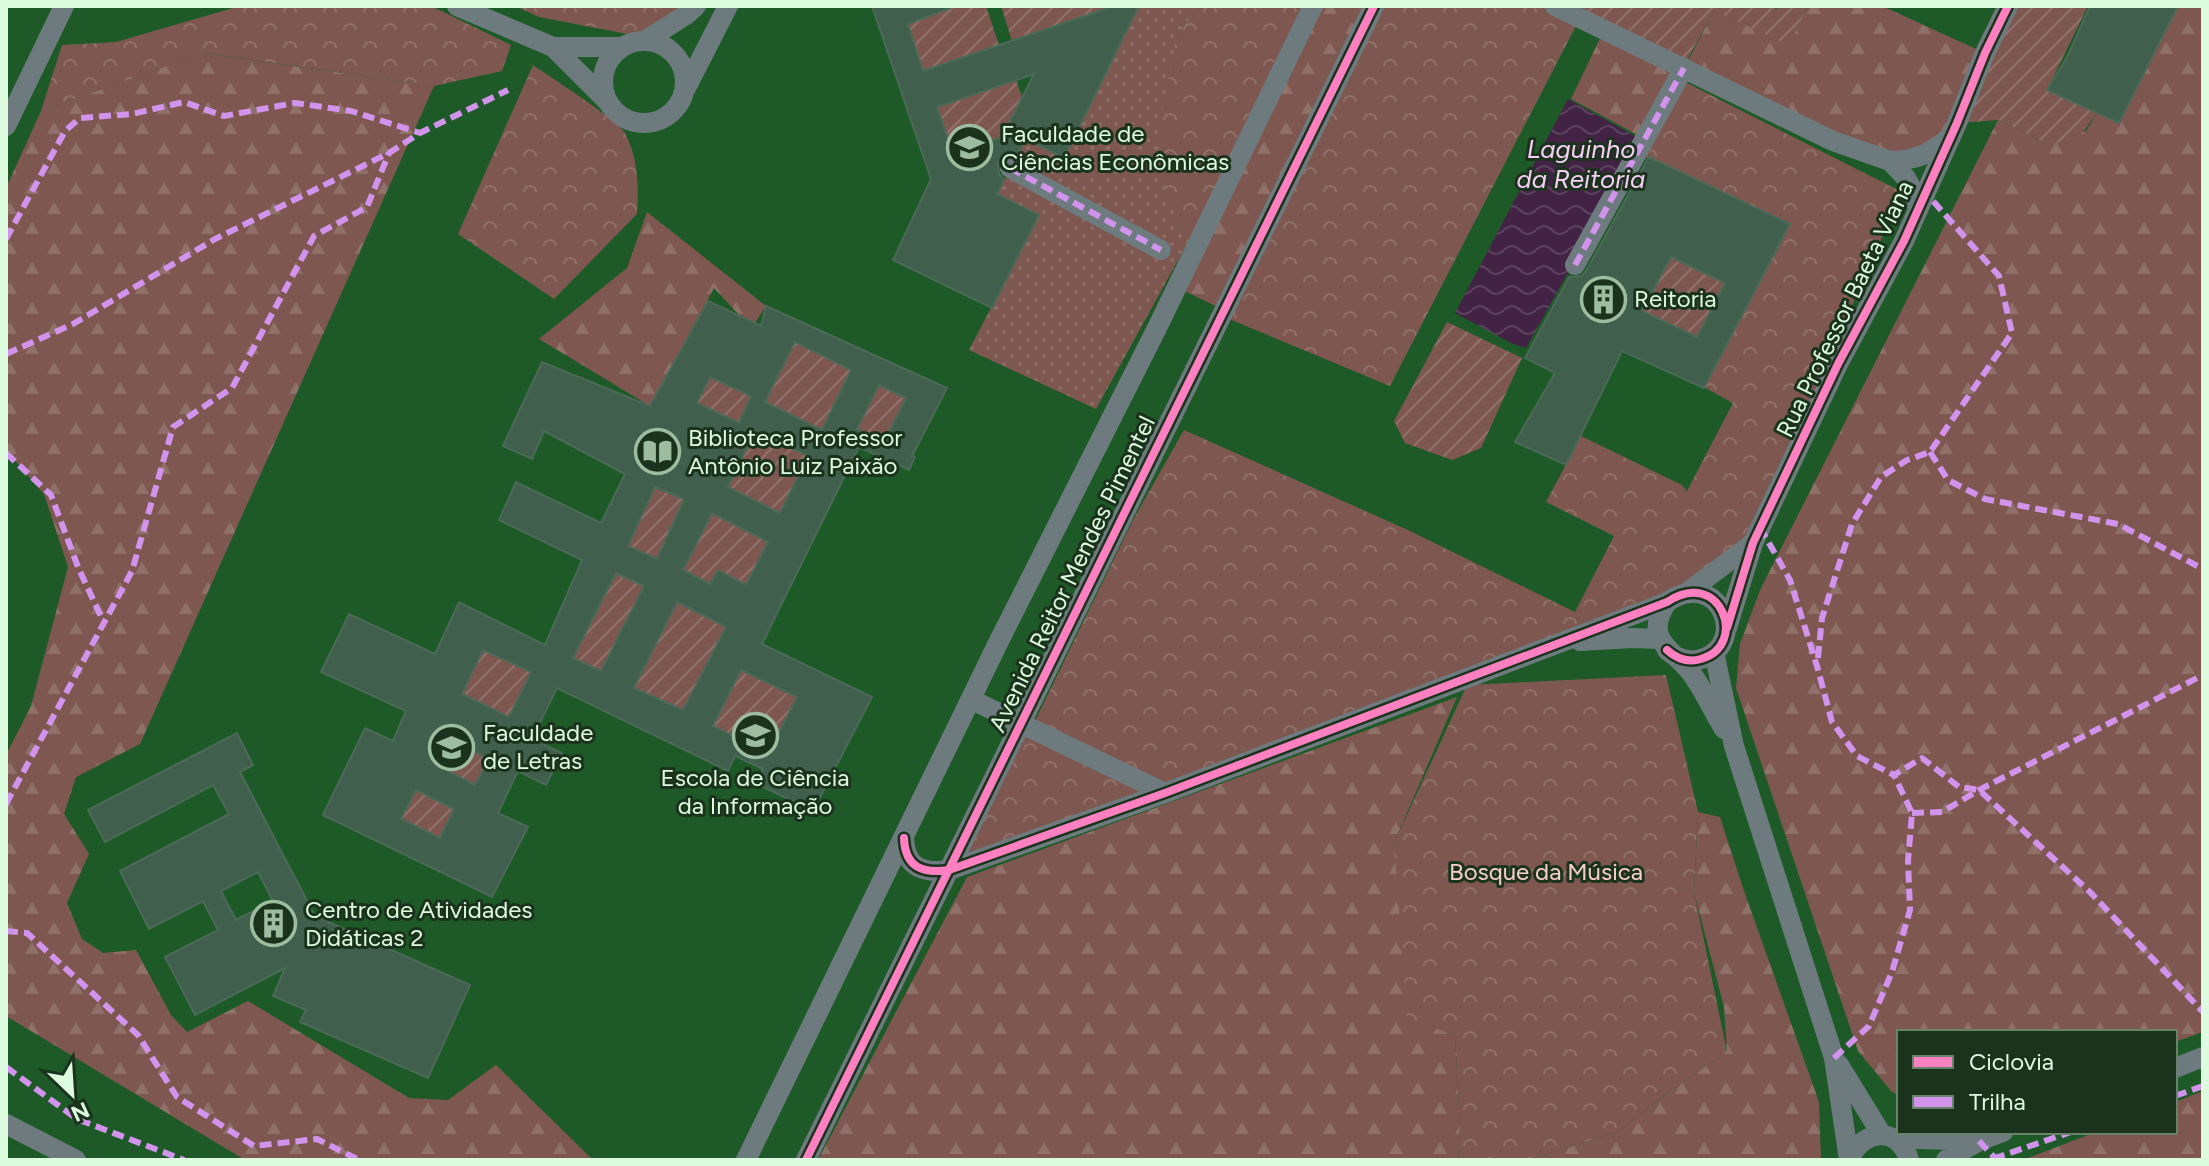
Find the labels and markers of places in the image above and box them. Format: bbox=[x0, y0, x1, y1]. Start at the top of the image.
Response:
place label: Faculdade de Ciências Econômicas bbox=[1001, 119, 1229, 176]
school or university icon: Faculdade de Ciências Econômicas bbox=[946, 124, 994, 172]
building icon: Reitoria bbox=[1579, 275, 1627, 323]
place label: Reitoria bbox=[1634, 284, 1717, 313]
place label: Biblioteca Professor Antônio Luiz Paixão bbox=[688, 423, 902, 480]
library icon: Biblioteca Professor Antônio Luiz Paixão bbox=[633, 428, 681, 476]
school or university icon: Escola de Ciência da Informação bbox=[731, 712, 779, 760]
place label: Faculdade de Letras bbox=[483, 718, 593, 775]
school or university icon: Faculdade de Letras bbox=[428, 723, 476, 771]
place label: Escola de Ciência da Informação bbox=[660, 763, 850, 820]
place label: Centro de Atividades Didáticas 2 bbox=[305, 895, 533, 952]
building icon: Centro de Atividades Didáticas 2 bbox=[250, 900, 298, 948]

